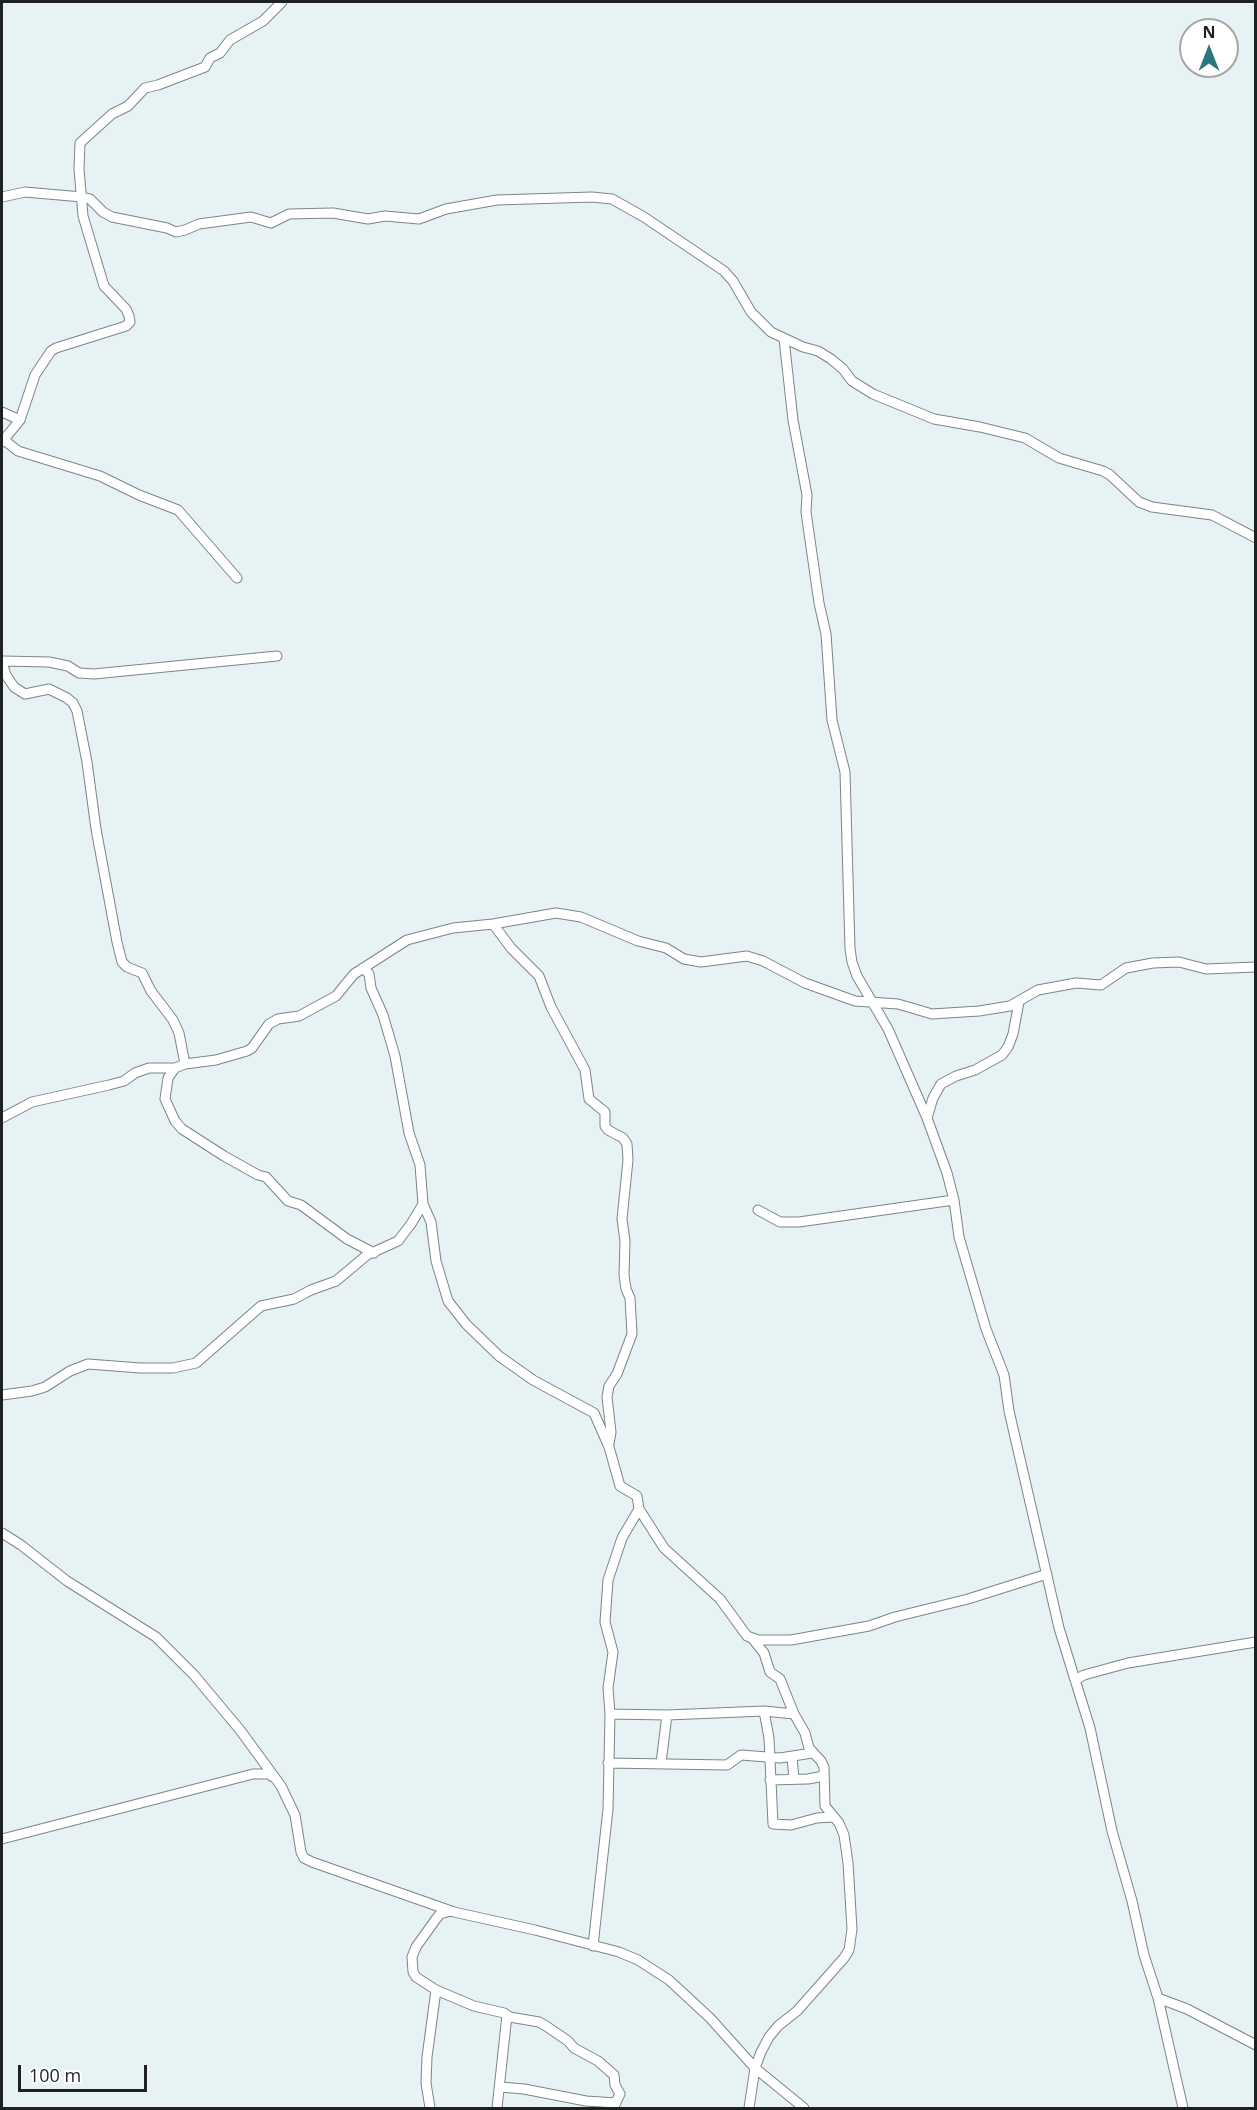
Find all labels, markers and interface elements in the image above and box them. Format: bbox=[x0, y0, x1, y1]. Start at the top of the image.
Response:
north arrow bbox=[1179, 18, 1239, 78]
text: N bbox=[1202, 21, 1216, 43]
scale bar bbox=[21, 2053, 150, 2091]
text: 100 m bbox=[29, 2063, 81, 2087]

